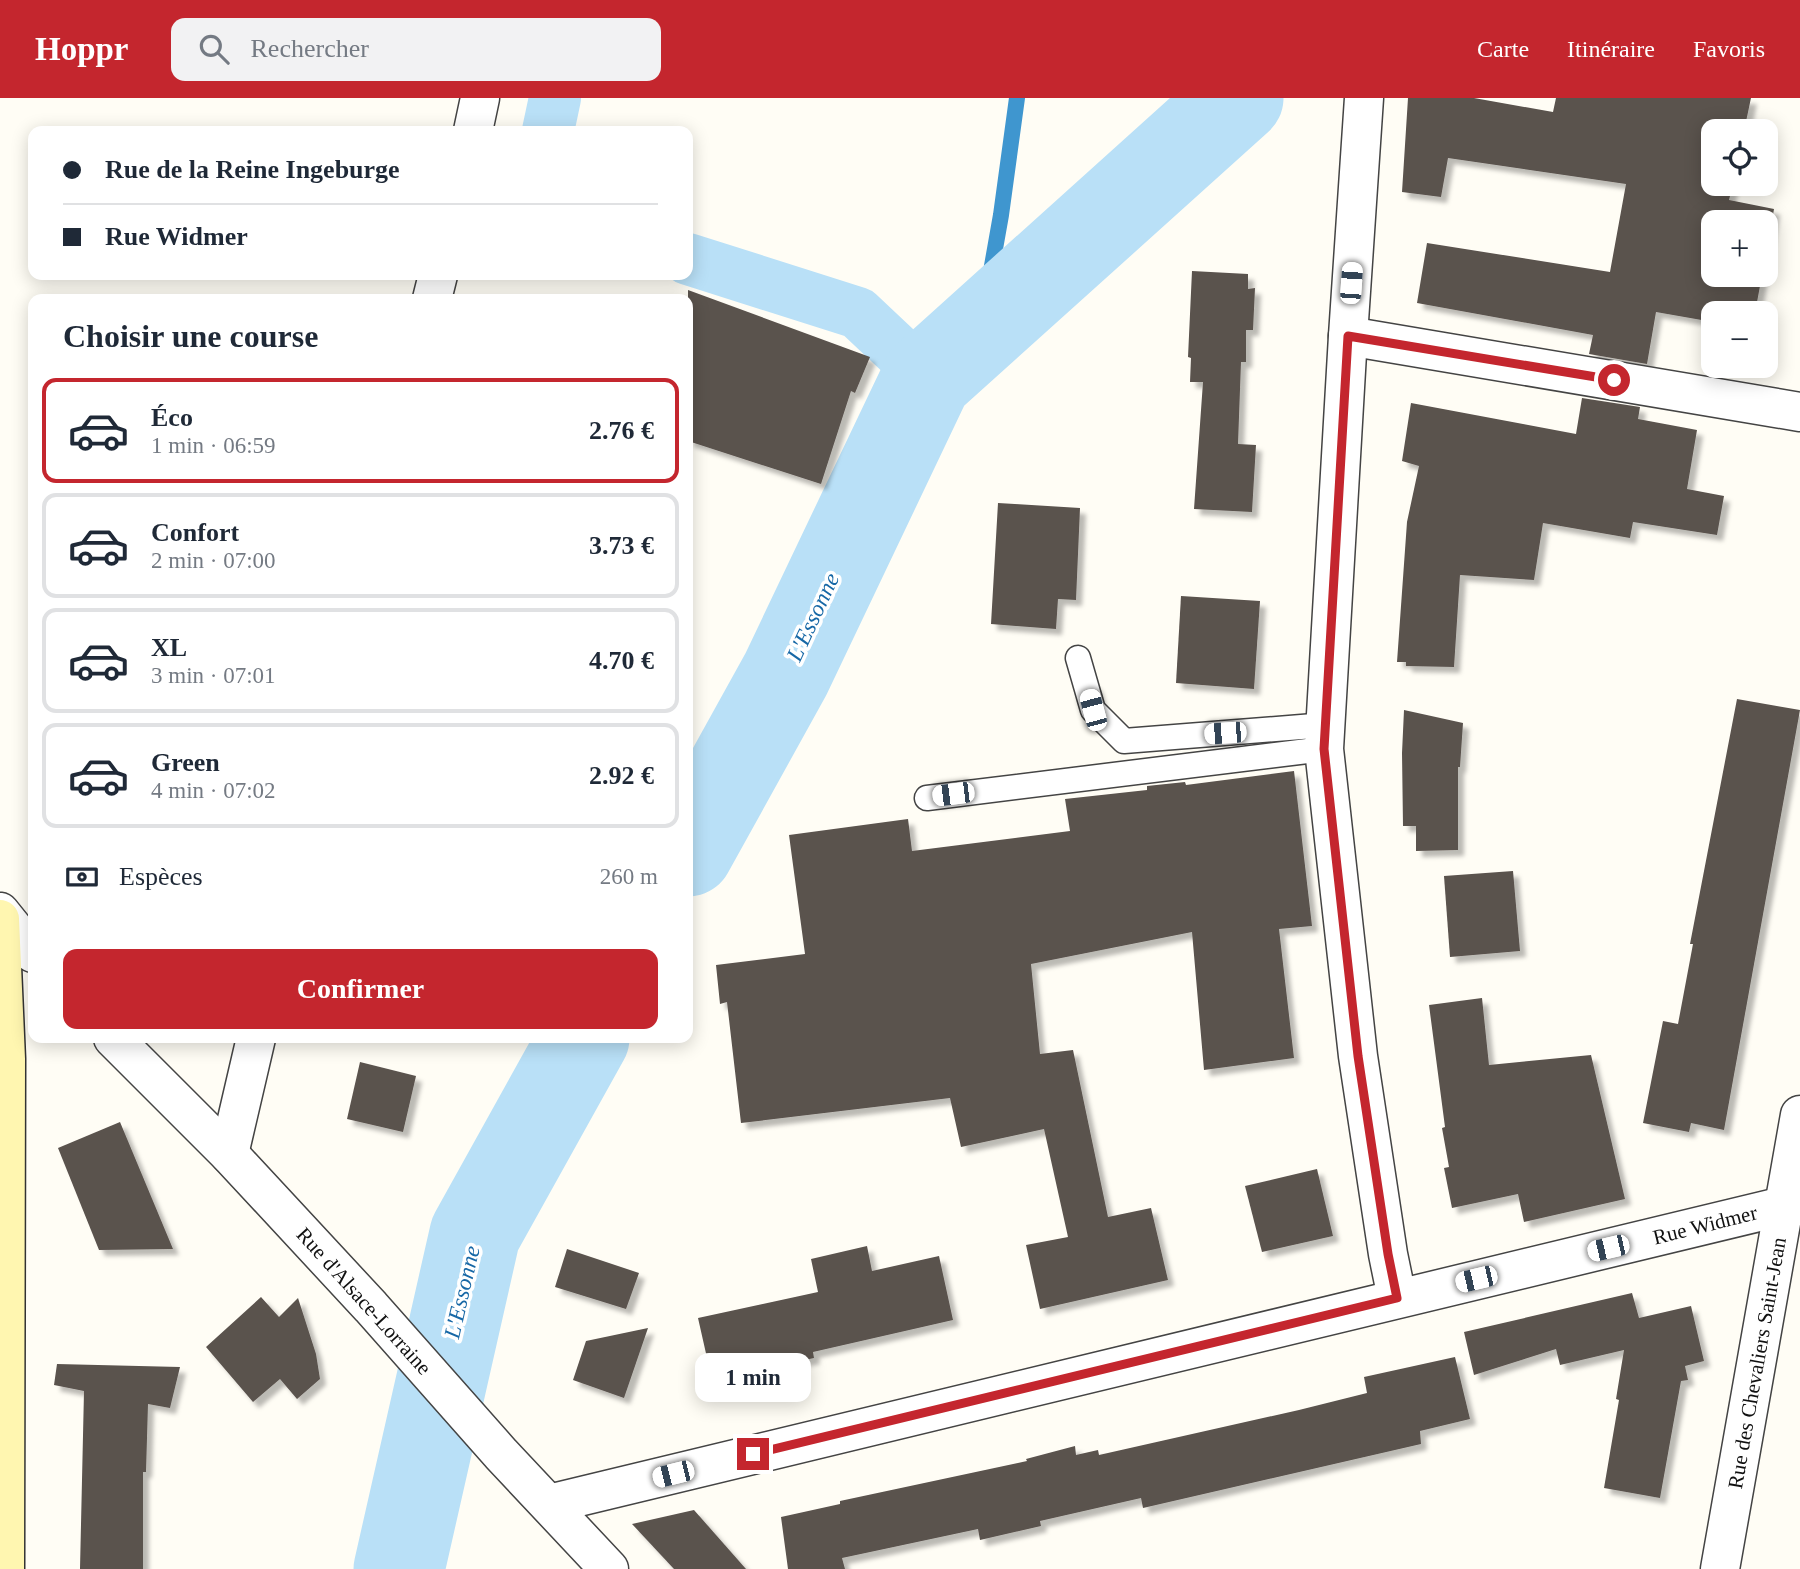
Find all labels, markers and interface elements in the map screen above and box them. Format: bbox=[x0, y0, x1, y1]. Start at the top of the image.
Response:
search box bbox=[171, 18, 661, 81]
icon: search bbox=[195, 30, 233, 68]
text: Hoppr bbox=[35, 31, 129, 67]
text: Rechercher bbox=[251, 34, 369, 63]
text: Carte bbox=[1477, 36, 1529, 62]
text: Itinéraire bbox=[1567, 36, 1655, 62]
text: Favoris bbox=[1693, 36, 1765, 62]
map controls bbox=[1701, 119, 1778, 378]
button: locate bbox=[1701, 119, 1778, 196]
text: Rue de la Reine Ingeburge bbox=[105, 155, 400, 184]
button: + bbox=[1701, 210, 1778, 287]
text: Rue Widmer bbox=[105, 222, 248, 251]
car bbox=[1340, 261, 1363, 305]
button: − bbox=[1701, 301, 1778, 378]
text: Choisir une course bbox=[63, 318, 318, 354]
route start bbox=[1598, 364, 1630, 396]
icon: car bbox=[67, 399, 130, 462]
text: Éco bbox=[151, 403, 193, 432]
text: 2.76 € bbox=[589, 416, 654, 445]
text: 1 min · 06:59 bbox=[151, 433, 276, 458]
icon: car bbox=[67, 514, 130, 577]
text: Confort bbox=[151, 518, 239, 547]
text: 3.73 € bbox=[589, 531, 654, 560]
text: 2 min · 07:00 bbox=[151, 548, 276, 573]
water label: L'Essonne bbox=[781, 569, 844, 666]
icon: car bbox=[67, 629, 130, 692]
text: XL bbox=[151, 633, 187, 662]
text: 4.70 € bbox=[589, 646, 654, 675]
text: 3 min · 07:01 bbox=[151, 663, 276, 688]
car bbox=[1078, 687, 1109, 733]
car bbox=[1204, 721, 1247, 745]
icon: car bbox=[67, 744, 130, 807]
text: Green bbox=[151, 748, 220, 777]
text: 2.92 € bbox=[589, 761, 654, 790]
text: 4 min · 07:02 bbox=[151, 778, 276, 803]
car bbox=[931, 781, 976, 807]
icon: cash bbox=[63, 858, 101, 896]
text: Espèces bbox=[119, 862, 203, 891]
text: 260 m bbox=[600, 864, 658, 889]
button: Confirmer bbox=[63, 949, 658, 1029]
street label: Rue Widmer bbox=[1650, 1200, 1760, 1250]
street label: Rue d'Alsace-Lorraine bbox=[292, 1222, 436, 1380]
car bbox=[1586, 1233, 1631, 1263]
street label: Rue des Chevaliers Saint-Jean bbox=[1723, 1235, 1791, 1491]
water label: L'Essonne bbox=[439, 1243, 485, 1342]
car bbox=[1454, 1264, 1499, 1294]
callout: 1 min bbox=[695, 1352, 811, 1402]
text: 1 min bbox=[725, 1365, 781, 1390]
route end bbox=[737, 1438, 769, 1470]
car bbox=[651, 1459, 696, 1489]

